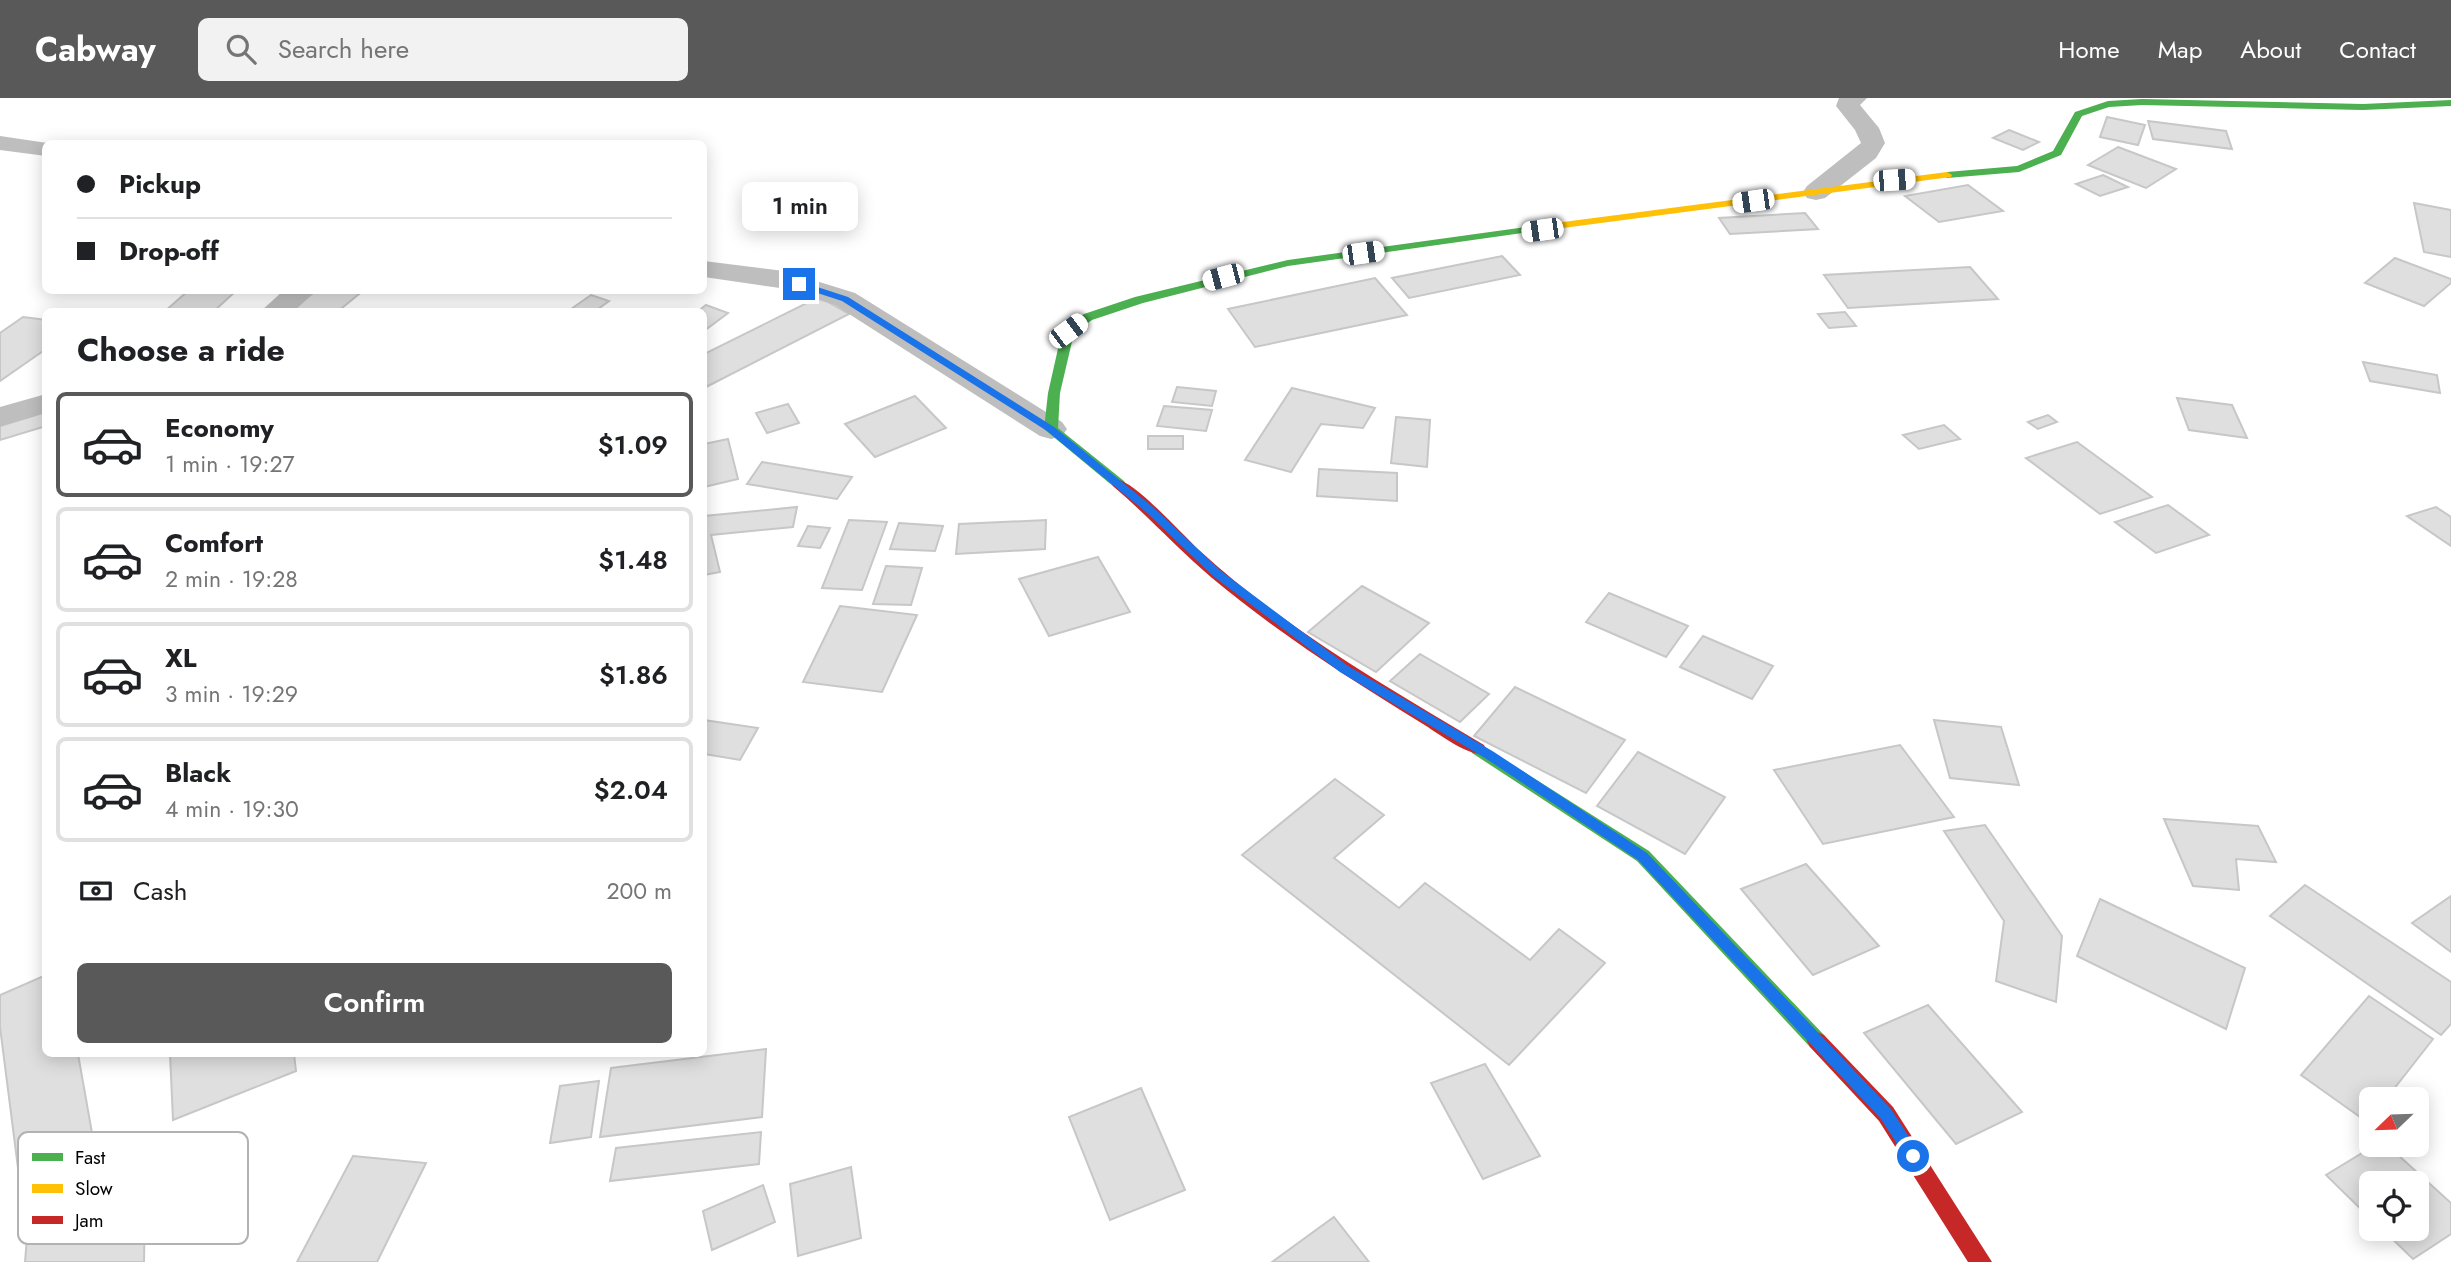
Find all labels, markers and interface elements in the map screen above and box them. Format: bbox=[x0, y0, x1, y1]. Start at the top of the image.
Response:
search box bbox=[198, 18, 688, 81]
text: Cabway bbox=[35, 26, 156, 73]
icon: search bbox=[222, 30, 260, 68]
text: Search here bbox=[278, 30, 409, 68]
text: Home bbox=[2058, 32, 2120, 67]
text: Map bbox=[2158, 32, 2202, 67]
text: About bbox=[2240, 32, 2301, 67]
text: Contact bbox=[2339, 32, 2416, 67]
text: Pickup bbox=[119, 165, 201, 203]
car bbox=[1873, 168, 1916, 192]
callout: 1 min bbox=[741, 183, 857, 232]
car bbox=[1731, 188, 1776, 214]
text: 1 min bbox=[772, 189, 828, 223]
car bbox=[1520, 217, 1565, 243]
text: Drop-off bbox=[119, 232, 219, 270]
car bbox=[1341, 240, 1386, 266]
car bbox=[1200, 261, 1247, 293]
route end bbox=[783, 268, 815, 300]
car bbox=[1045, 310, 1092, 352]
text: Choose a ride bbox=[77, 327, 285, 373]
text: Economy bbox=[165, 409, 274, 447]
icon: car bbox=[81, 413, 144, 476]
text: $1.09 bbox=[598, 426, 668, 464]
text: 1 min · 19:27 bbox=[165, 447, 295, 481]
text: Comfort bbox=[165, 524, 263, 562]
icon: car bbox=[81, 528, 144, 591]
text: $1.48 bbox=[598, 541, 668, 579]
text: 2 min · 19:28 bbox=[165, 562, 298, 596]
text: XL bbox=[165, 639, 197, 677]
icon: car bbox=[81, 643, 144, 706]
text: $1.86 bbox=[599, 656, 668, 694]
text: 3 min · 19:29 bbox=[165, 677, 298, 711]
text: Black bbox=[165, 754, 231, 792]
icon: car bbox=[81, 758, 144, 821]
text: $2.04 bbox=[594, 771, 668, 809]
text: 4 min · 19:30 bbox=[165, 792, 299, 826]
icon: cash bbox=[77, 872, 115, 910]
text: Cash bbox=[133, 872, 187, 910]
text: 200 m bbox=[606, 874, 672, 908]
button: Confirm bbox=[77, 963, 672, 1043]
north arrow bbox=[2359, 1087, 2429, 1157]
map controls bbox=[2359, 1087, 2429, 1241]
legend bbox=[18, 1132, 248, 1244]
route start bbox=[1897, 1140, 1929, 1172]
text: Fast bbox=[75, 1144, 106, 1171]
button: locate bbox=[2359, 1171, 2429, 1241]
text: Slow bbox=[75, 1175, 113, 1202]
text: Jam bbox=[72, 1207, 104, 1234]

